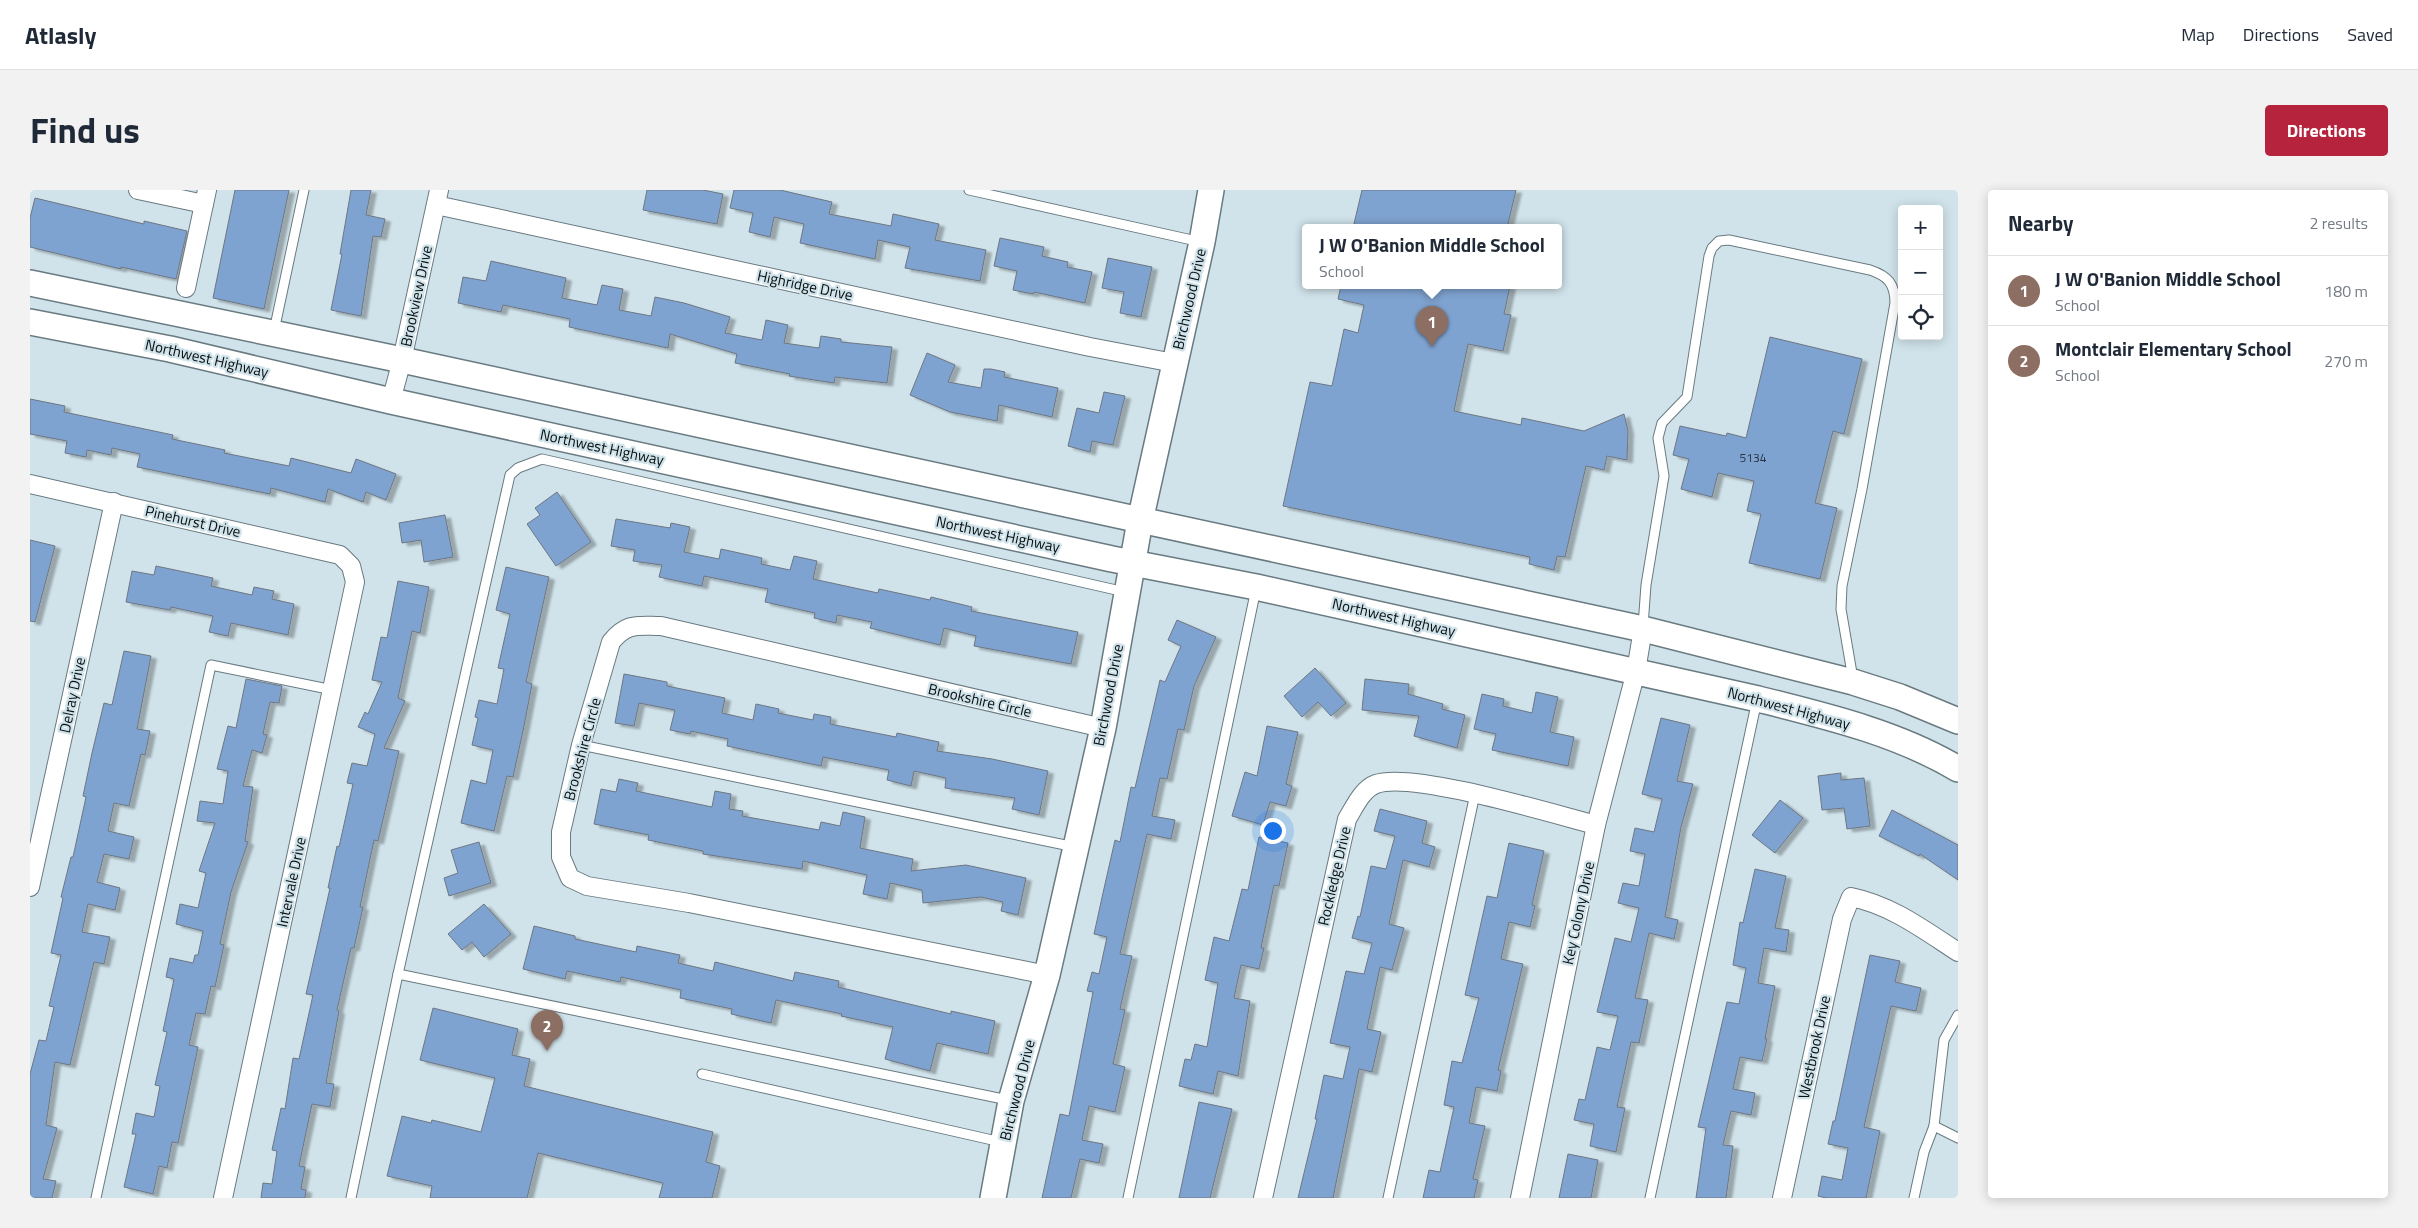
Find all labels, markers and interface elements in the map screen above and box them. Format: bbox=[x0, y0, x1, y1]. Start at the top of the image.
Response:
text: Atlasly bbox=[25, 17, 96, 53]
text: Map bbox=[2181, 21, 2215, 48]
text: Directions bbox=[2243, 21, 2319, 48]
text: Saved bbox=[2347, 21, 2393, 48]
text: Find us bbox=[30, 103, 140, 157]
button: Directions bbox=[2265, 105, 2388, 156]
map controls bbox=[1898, 205, 1943, 340]
button: + bbox=[1898, 205, 1943, 250]
text: Nearby bbox=[2008, 207, 2073, 239]
text: 2 results bbox=[2309, 211, 2368, 235]
popup bbox=[1302, 224, 1562, 289]
text: J W O'Banion Middle School bbox=[1319, 230, 1545, 259]
street label: Brookview Drive bbox=[394, 243, 438, 349]
street label: Birchwood Drive bbox=[1166, 246, 1212, 352]
button: − bbox=[1898, 250, 1943, 295]
text: School bbox=[1319, 259, 1364, 283]
street label: Highridge Drive bbox=[755, 264, 855, 306]
text: J W O'Banion Middle School bbox=[2055, 264, 2281, 293]
text: 1 bbox=[2020, 279, 2028, 303]
text: 180 m bbox=[2324, 279, 2368, 303]
text: School bbox=[2055, 293, 2100, 317]
button: locate bbox=[1898, 295, 1943, 340]
pin: 1 bbox=[1416, 306, 1448, 347]
street label: Northwest Highway bbox=[143, 333, 271, 383]
text: Montclair Elementary School bbox=[2055, 334, 2292, 363]
text: 2 bbox=[2020, 349, 2028, 373]
text: 270 m bbox=[2324, 349, 2368, 373]
text: School bbox=[2055, 363, 2100, 387]
street label: Northwest Highway bbox=[538, 423, 666, 471]
house number: 5134 bbox=[1740, 448, 1767, 467]
street label: Pinehurst Drive bbox=[143, 499, 243, 543]
street label: Northwest Highway bbox=[934, 510, 1062, 558]
street label: Northwest Highway bbox=[1330, 592, 1458, 642]
street label: Birchwood Drive bbox=[1087, 642, 1129, 748]
street label: Delray Drive bbox=[53, 655, 91, 735]
street label: Brookshire Circle bbox=[926, 677, 1034, 723]
street label: Northwest Highway bbox=[1725, 681, 1853, 735]
street label: Brookshire Circle bbox=[557, 695, 607, 803]
your location bbox=[1260, 818, 1286, 844]
street label: Rockledge Drive bbox=[1311, 824, 1357, 928]
street label: Intervale Drive bbox=[270, 835, 312, 929]
street label: Key Colony Drive bbox=[1556, 859, 1600, 967]
street label: Westbrook Drive bbox=[1792, 993, 1836, 1101]
pin: 2 bbox=[531, 1010, 563, 1051]
street label: Birchwood Drive bbox=[993, 1037, 1041, 1143]

